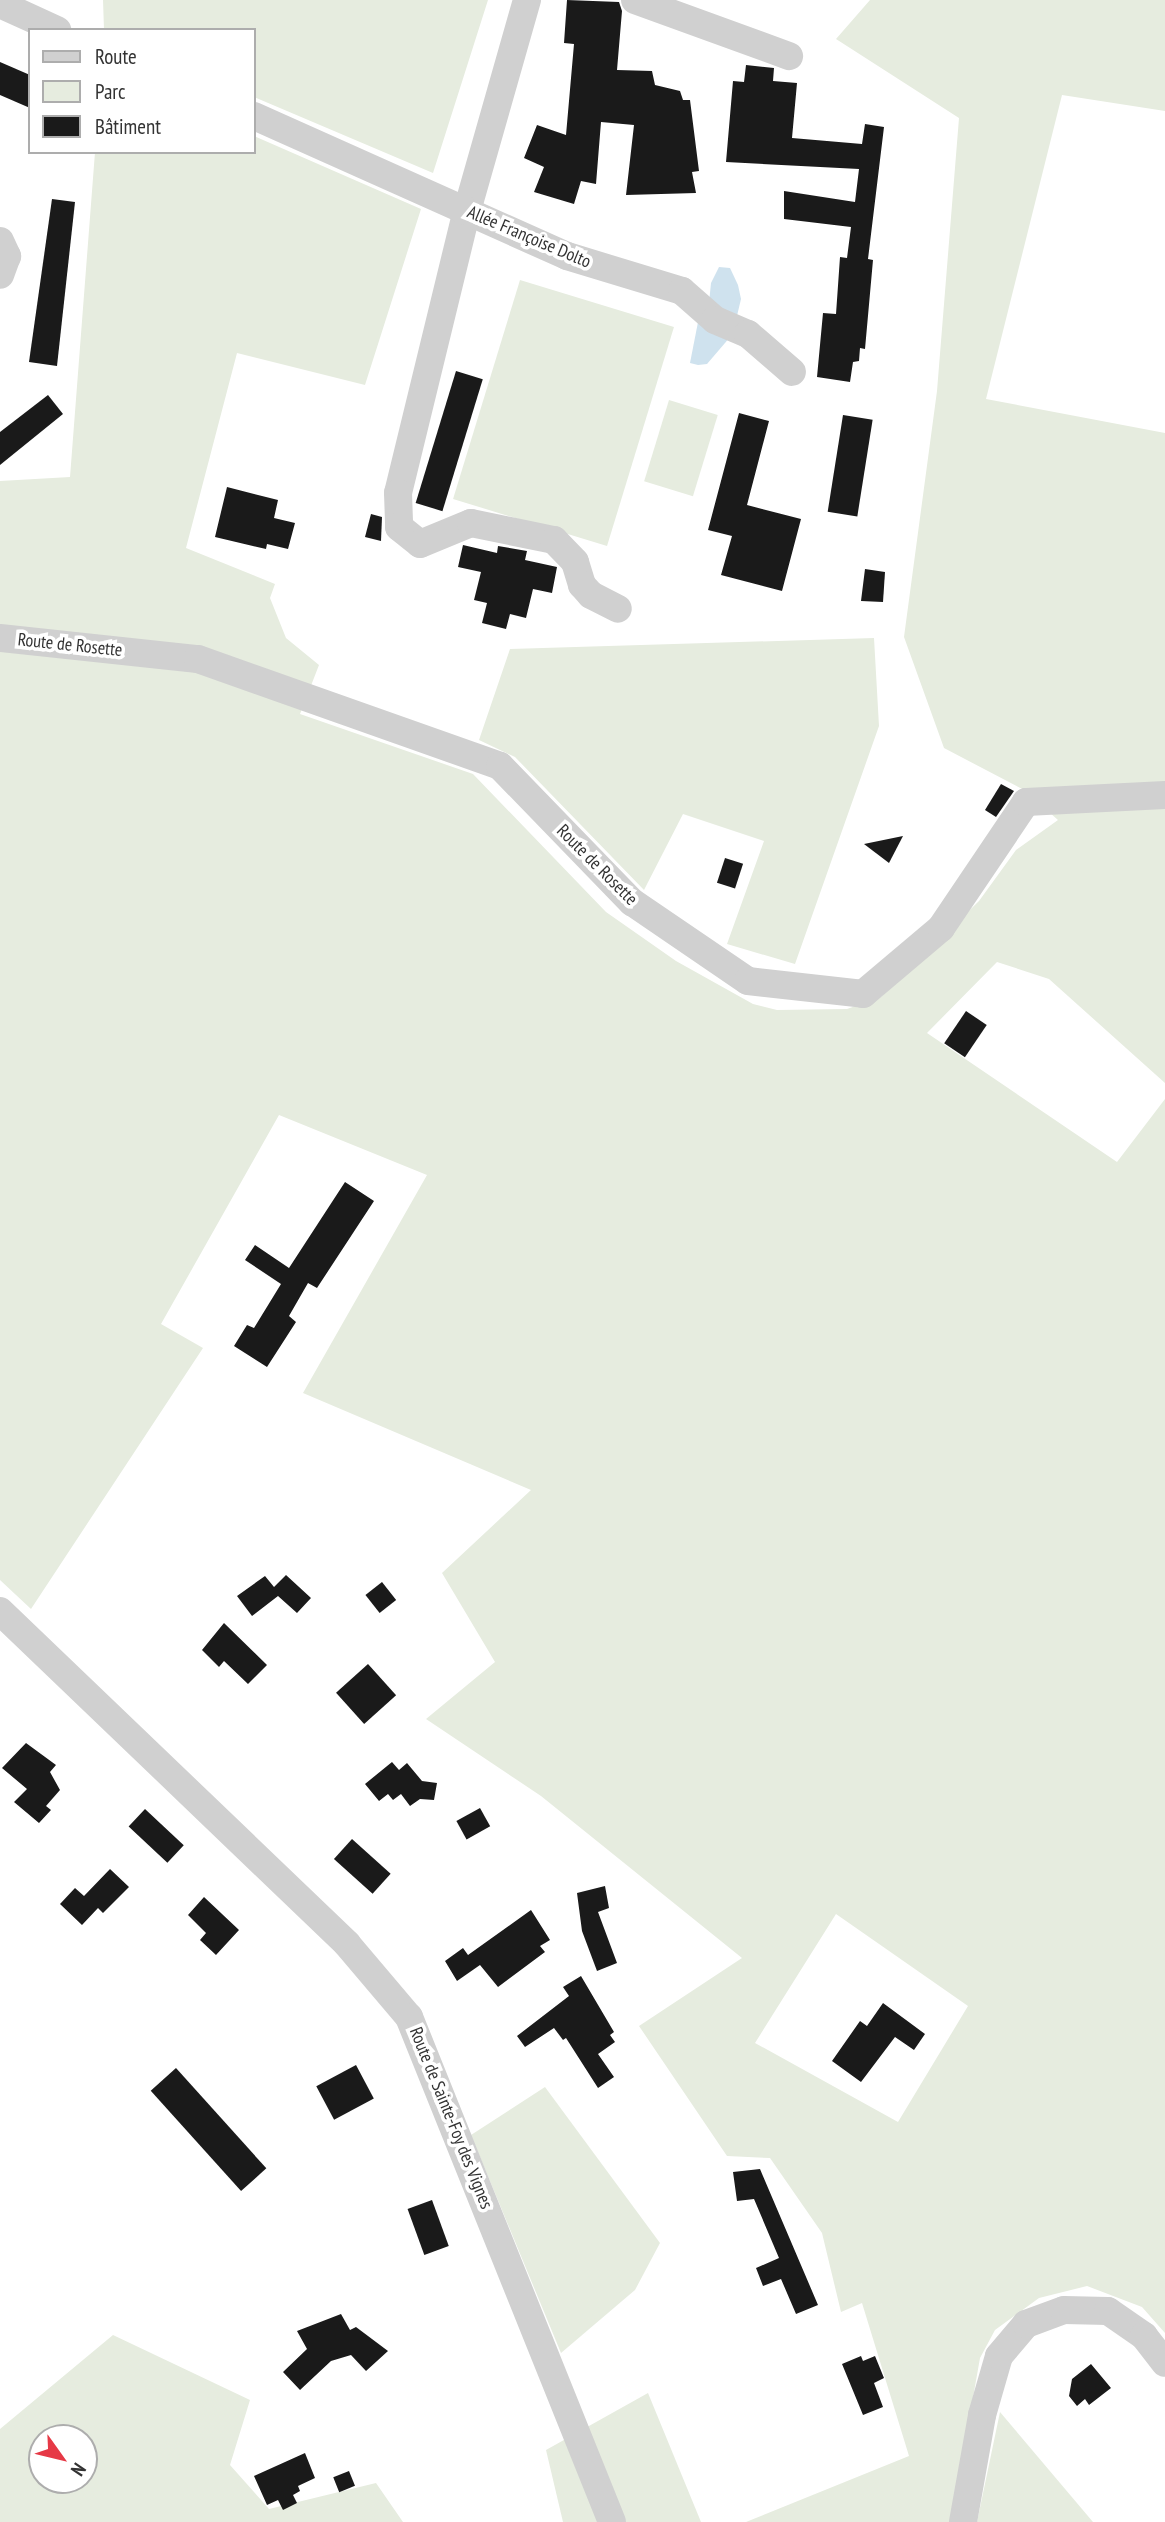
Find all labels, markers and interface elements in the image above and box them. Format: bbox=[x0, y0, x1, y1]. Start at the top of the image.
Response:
legend bbox=[28, 28, 256, 154]
text: Route bbox=[95, 43, 137, 70]
text: Parc bbox=[95, 78, 126, 105]
text: Bâtiment bbox=[95, 113, 161, 140]
street label: Allée Françoise Dolto bbox=[464, 201, 594, 273]
street label: Route de Rosette bbox=[17, 629, 123, 661]
street label: Route de Rosette bbox=[552, 820, 642, 910]
street label: Route de Sainte-Foy des Vignes bbox=[404, 2024, 498, 2212]
north arrow bbox=[28, 2424, 98, 2494]
text: N bbox=[66, 2459, 92, 2481]

